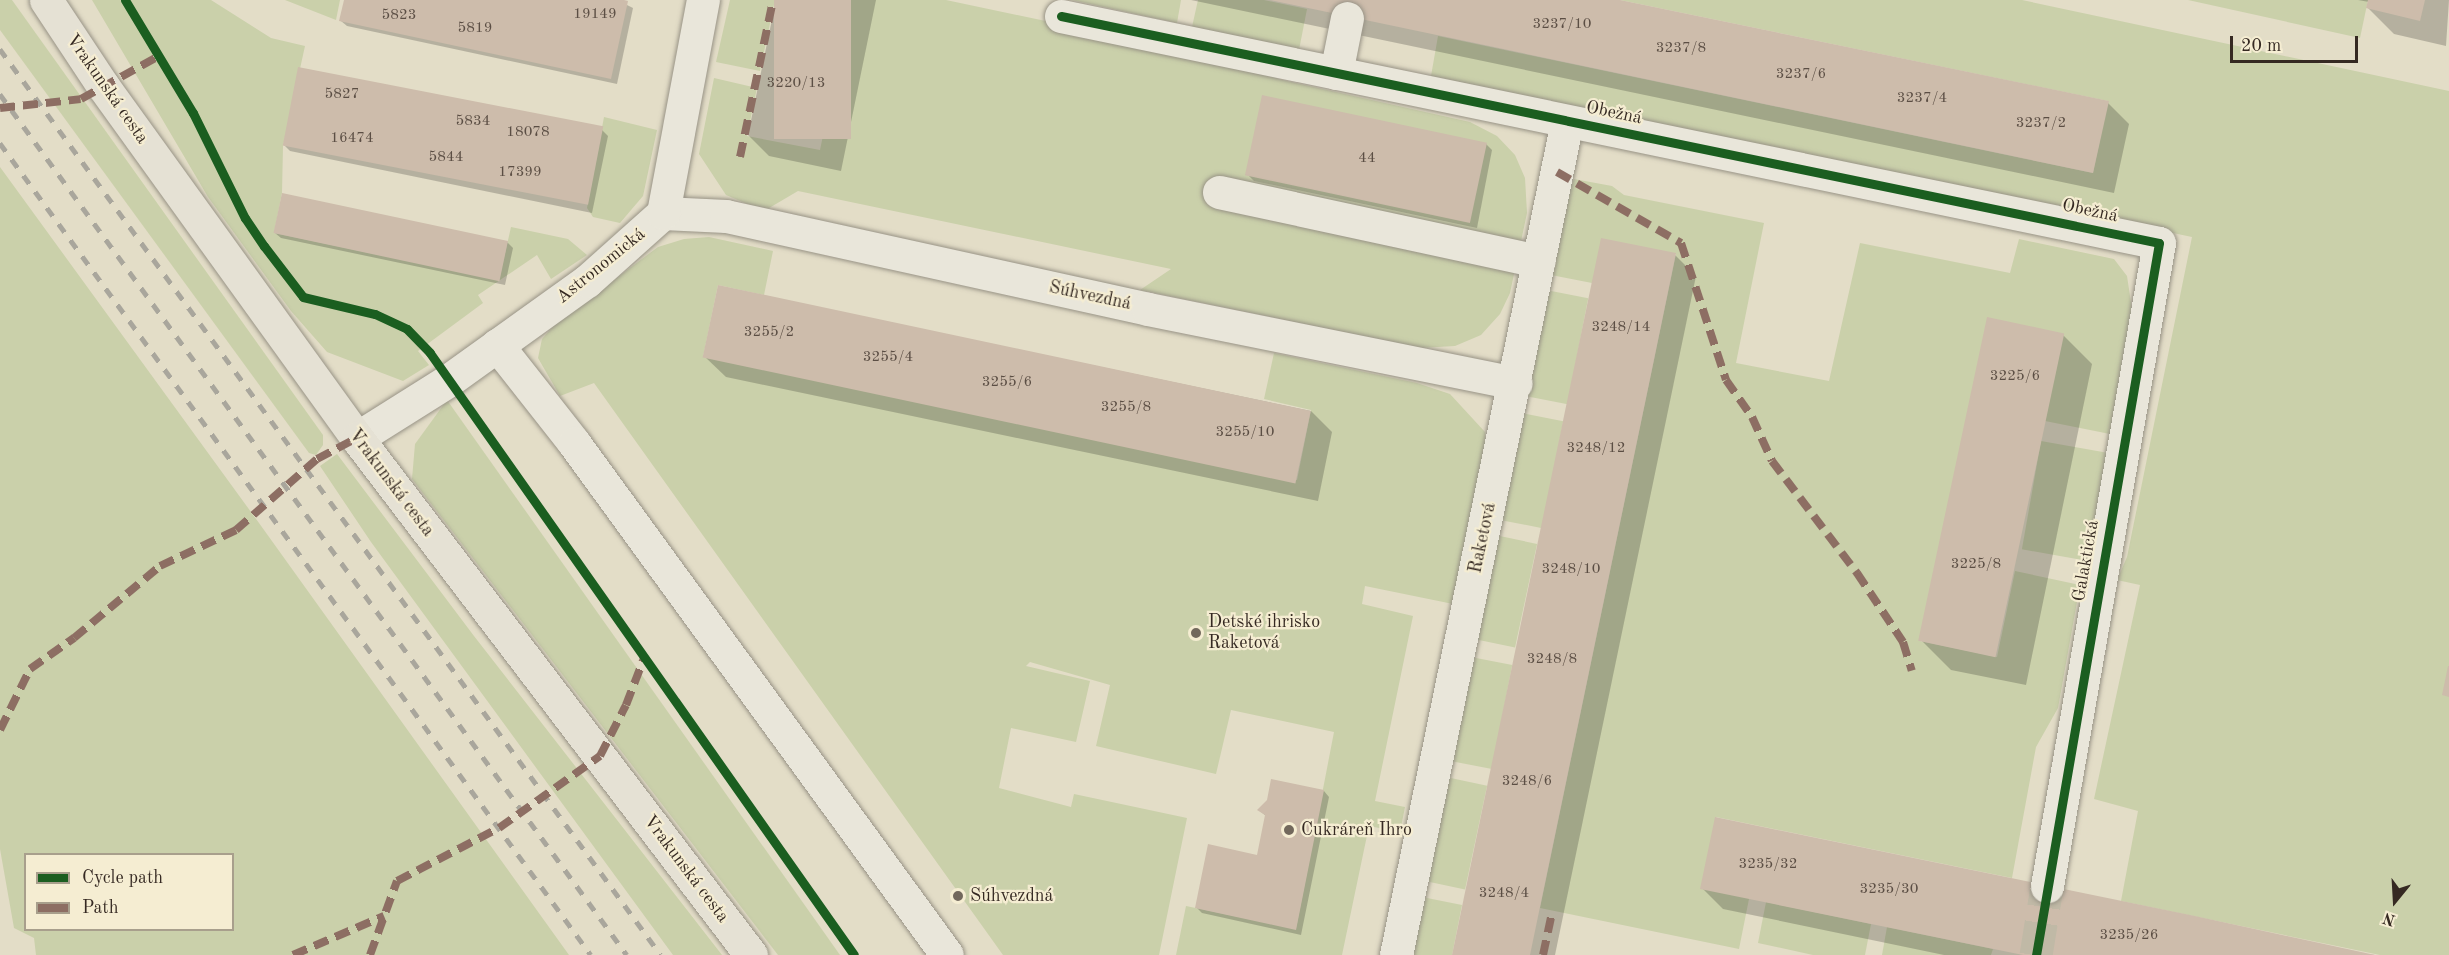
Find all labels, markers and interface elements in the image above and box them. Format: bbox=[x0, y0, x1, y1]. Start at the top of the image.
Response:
house number: 19149 bbox=[573, 6, 617, 24]
house number: 5823 bbox=[382, 7, 416, 25]
house number: 3237/10 bbox=[1533, 16, 1591, 34]
house number: 5819 bbox=[458, 20, 492, 38]
scale bar bbox=[2233, 24, 2360, 62]
street label: Vrakunská cesta bbox=[61, 30, 153, 148]
text: 20 m bbox=[2241, 37, 2281, 55]
house number: 3237/8 bbox=[1656, 40, 1706, 58]
house number: 3237/6 bbox=[1776, 66, 1826, 84]
house number: 3220/13 bbox=[767, 75, 825, 93]
house number: 5827 bbox=[325, 86, 359, 104]
house number: 3237/4 bbox=[1897, 90, 1947, 108]
street label: Obežná bbox=[1584, 97, 1644, 129]
house number: 5834 bbox=[456, 113, 490, 131]
house number: 3237/2 bbox=[2016, 115, 2066, 133]
house number: 18078 bbox=[506, 124, 550, 142]
house number: 16474 bbox=[330, 130, 374, 148]
house number: 5844 bbox=[429, 149, 463, 167]
house number: 44 bbox=[1358, 150, 1376, 168]
house number: 17399 bbox=[498, 164, 542, 182]
street label: Obežná bbox=[2060, 195, 2120, 227]
street label: Astronomická bbox=[552, 224, 650, 308]
street label: Súhvezdná bbox=[1047, 277, 1133, 315]
house number: 3248/14 bbox=[1592, 319, 1650, 337]
house number: 3255/2 bbox=[744, 324, 794, 342]
house number: 3255/4 bbox=[863, 349, 913, 367]
house number: 3225/6 bbox=[1990, 368, 2040, 386]
house number: 3255/6 bbox=[982, 374, 1032, 392]
house number: 3255/8 bbox=[1101, 399, 1151, 417]
house number: 3255/10 bbox=[1216, 424, 1274, 442]
street label: Vrakunská cesta bbox=[344, 425, 438, 541]
house number: 3248/12 bbox=[1567, 440, 1625, 458]
street label: Raketová bbox=[1465, 501, 1501, 575]
street label: Galaktická bbox=[2068, 519, 2104, 603]
house number: 3225/8 bbox=[1951, 556, 2001, 574]
house number: 3248/10 bbox=[1542, 561, 1600, 579]
place label: Detské ihrisko Raketová bbox=[1208, 612, 1320, 654]
marker: Detské ihrisko Raketová bbox=[1189, 626, 1203, 640]
house number: 3248/8 bbox=[1527, 651, 1577, 669]
house number: 3248/6 bbox=[1502, 773, 1552, 791]
street label: Vrakunská cesta bbox=[639, 811, 733, 927]
place label: Cukráreň Ihro bbox=[1301, 819, 1412, 841]
marker: Cukráreň Ihro bbox=[1282, 823, 1296, 837]
legend bbox=[24, 853, 234, 931]
house number: 3235/32 bbox=[1739, 856, 1797, 874]
text: Cycle path bbox=[82, 869, 163, 887]
north arrow bbox=[2365, 871, 2425, 931]
house number: 3235/30 bbox=[1860, 881, 1918, 899]
place label: Súhvezdná bbox=[970, 885, 1053, 907]
house number: 3248/4 bbox=[1479, 885, 1529, 903]
marker: Súhvezdná bbox=[951, 889, 965, 903]
text: Path bbox=[82, 899, 118, 917]
text: N bbox=[2381, 909, 2398, 928]
house number: 3235/26 bbox=[2100, 927, 2158, 945]

